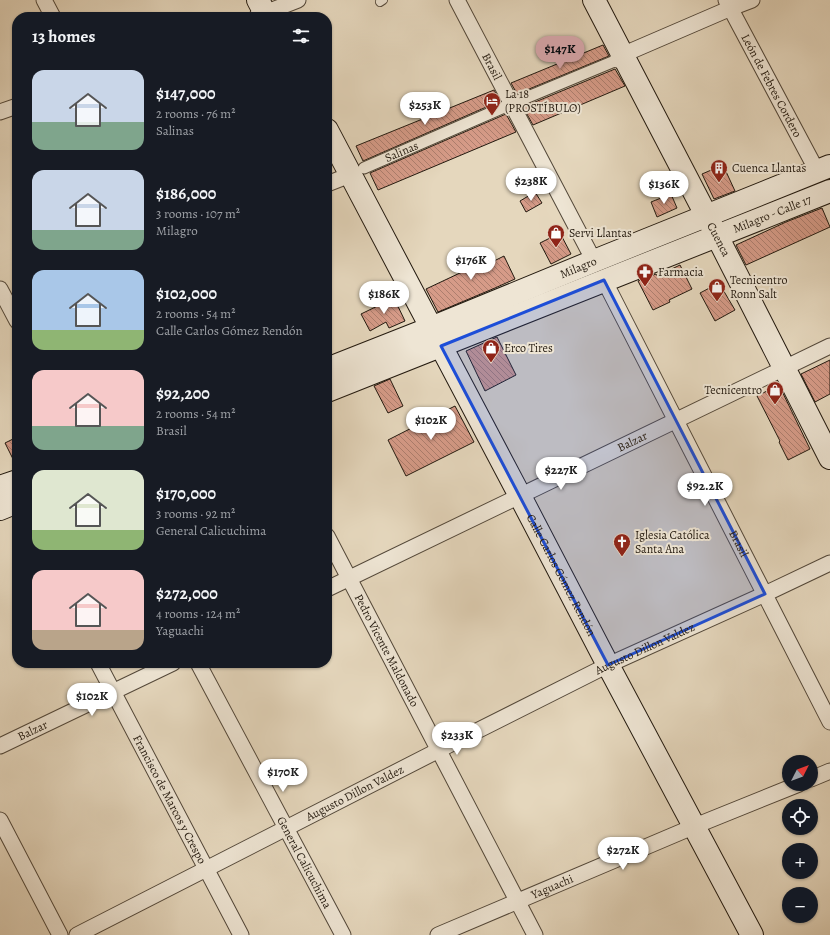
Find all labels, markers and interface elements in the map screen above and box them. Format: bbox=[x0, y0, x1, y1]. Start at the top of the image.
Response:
text: 13 homes bbox=[32, 25, 95, 48]
icon: filters bbox=[290, 25, 312, 47]
street label: León de Febres Cordero bbox=[738, 31, 806, 140]
pin: $147K bbox=[532, 36, 588, 70]
text: $147K bbox=[545, 40, 575, 57]
street label: Brasil bbox=[478, 50, 506, 83]
text: $147,000 bbox=[156, 82, 215, 105]
icon: home bbox=[64, 86, 112, 134]
place label: La 18 (PROSTÍBULO) bbox=[505, 86, 581, 116]
hotel icon: La 18 (PROSTÍBULO) bbox=[482, 91, 502, 116]
pin: $253K bbox=[397, 92, 453, 126]
text: $253K bbox=[409, 96, 441, 113]
text: 2 rooms · 76 m² bbox=[156, 105, 235, 122]
text: Salinas bbox=[156, 122, 194, 139]
street label: Salinas bbox=[382, 137, 421, 166]
building icon: Cuenca Llantas bbox=[709, 158, 729, 183]
place label: Cuenca Llantas bbox=[732, 160, 807, 176]
pin: $238K bbox=[503, 168, 559, 202]
pin: $136K bbox=[636, 171, 692, 205]
text: $238K bbox=[515, 172, 547, 189]
text: $136K bbox=[649, 175, 679, 192]
text: $186,000 bbox=[156, 182, 216, 205]
icon: home bbox=[64, 186, 112, 234]
street label: Milagro - Calle 17 bbox=[730, 191, 815, 237]
text: 3 rooms · 107 m² bbox=[156, 205, 240, 222]
street label: Cuenca bbox=[703, 220, 734, 260]
text: Milagro bbox=[156, 222, 198, 239]
shop icon: Servi Llantas bbox=[546, 223, 566, 248]
place label: Servi Llantas bbox=[569, 225, 632, 241]
pin: $176K bbox=[443, 247, 499, 281]
text: $176K bbox=[456, 251, 486, 268]
street label: Milagro bbox=[557, 253, 599, 282]
pharmacy icon: Farmacia bbox=[635, 262, 655, 287]
place label: Farmacia bbox=[658, 264, 704, 280]
place label: Tecnicentro Ronn Salt bbox=[730, 272, 788, 302]
shop icon: Tecnicentro Ronn Salt bbox=[707, 277, 727, 302]
pin: $186K bbox=[356, 281, 412, 315]
text: $102,000 bbox=[156, 282, 217, 305]
text: $186K bbox=[368, 285, 400, 302]
icon: home bbox=[64, 286, 112, 334]
text: 2 rooms · 54 m² bbox=[156, 305, 235, 322]
text: Calle Carlos Gómez Rendón bbox=[156, 322, 303, 339]
shop icon: Erco Tires bbox=[481, 338, 501, 363]
place label: Erco Tires bbox=[504, 340, 553, 356]
shop icon: Tecnicentro bbox=[765, 380, 785, 405]
text: $92,200 bbox=[156, 382, 210, 405]
place label: Tecnicentro bbox=[704, 382, 762, 398]
icon: home bbox=[64, 386, 112, 434]
text: 2 rooms · 54 m² bbox=[156, 405, 235, 422]
pin: $102K bbox=[403, 407, 459, 441]
text: $102K bbox=[415, 411, 447, 428]
text: Brasil bbox=[156, 422, 187, 439]
street label: Balzar bbox=[615, 427, 650, 456]
pin: $227K bbox=[533, 457, 589, 491]
text: $227K bbox=[545, 461, 577, 478]
pin: $92.2K bbox=[672, 473, 738, 507]
text: $92.2K bbox=[687, 477, 723, 494]
text: $170,000 bbox=[156, 482, 216, 505]
icon: home bbox=[64, 486, 112, 534]
text: 3 rooms · 92 m² bbox=[156, 505, 235, 522]
street label: Calle Carlos Gómez Rendón bbox=[523, 511, 600, 639]
text: General Calicuchima bbox=[156, 522, 266, 539]
place label: Iglesia Católica Santa Ana bbox=[635, 527, 710, 557]
street label: Brasil bbox=[725, 527, 752, 560]
church icon: Iglesia Católica Santa Ana bbox=[612, 532, 632, 557]
text: $272,000 bbox=[156, 582, 218, 605]
icon: home bbox=[64, 586, 112, 634]
street label: Pedro Vicente Maldonado bbox=[351, 591, 423, 710]
text: 4 rooms · 124 m² bbox=[156, 605, 240, 622]
street label: Augusto Dillon Valdez bbox=[591, 619, 697, 679]
text: Yaguachi bbox=[156, 622, 204, 639]
pin: $102K bbox=[64, 683, 120, 717]
text: $102K bbox=[76, 687, 108, 704]
street label: Balzar bbox=[15, 716, 50, 744]
pin: $233K bbox=[429, 722, 485, 756]
text: $233K bbox=[441, 726, 473, 743]
street label: Francisco de Marcos y Crespo bbox=[129, 732, 210, 867]
north arrow bbox=[782, 755, 818, 791]
map controls bbox=[782, 755, 818, 923]
pin: $170K bbox=[255, 759, 311, 793]
street label: Augusto Dillon Valdez bbox=[302, 761, 407, 825]
text: $170K bbox=[267, 763, 299, 780]
button: locate bbox=[782, 799, 818, 835]
street label: General Calicuchima bbox=[273, 814, 336, 912]
pin: $272K bbox=[595, 837, 651, 871]
text: $272K bbox=[607, 841, 639, 858]
button: + bbox=[782, 843, 818, 879]
street label: Yaguachi bbox=[528, 871, 576, 903]
button: − bbox=[782, 887, 818, 923]

